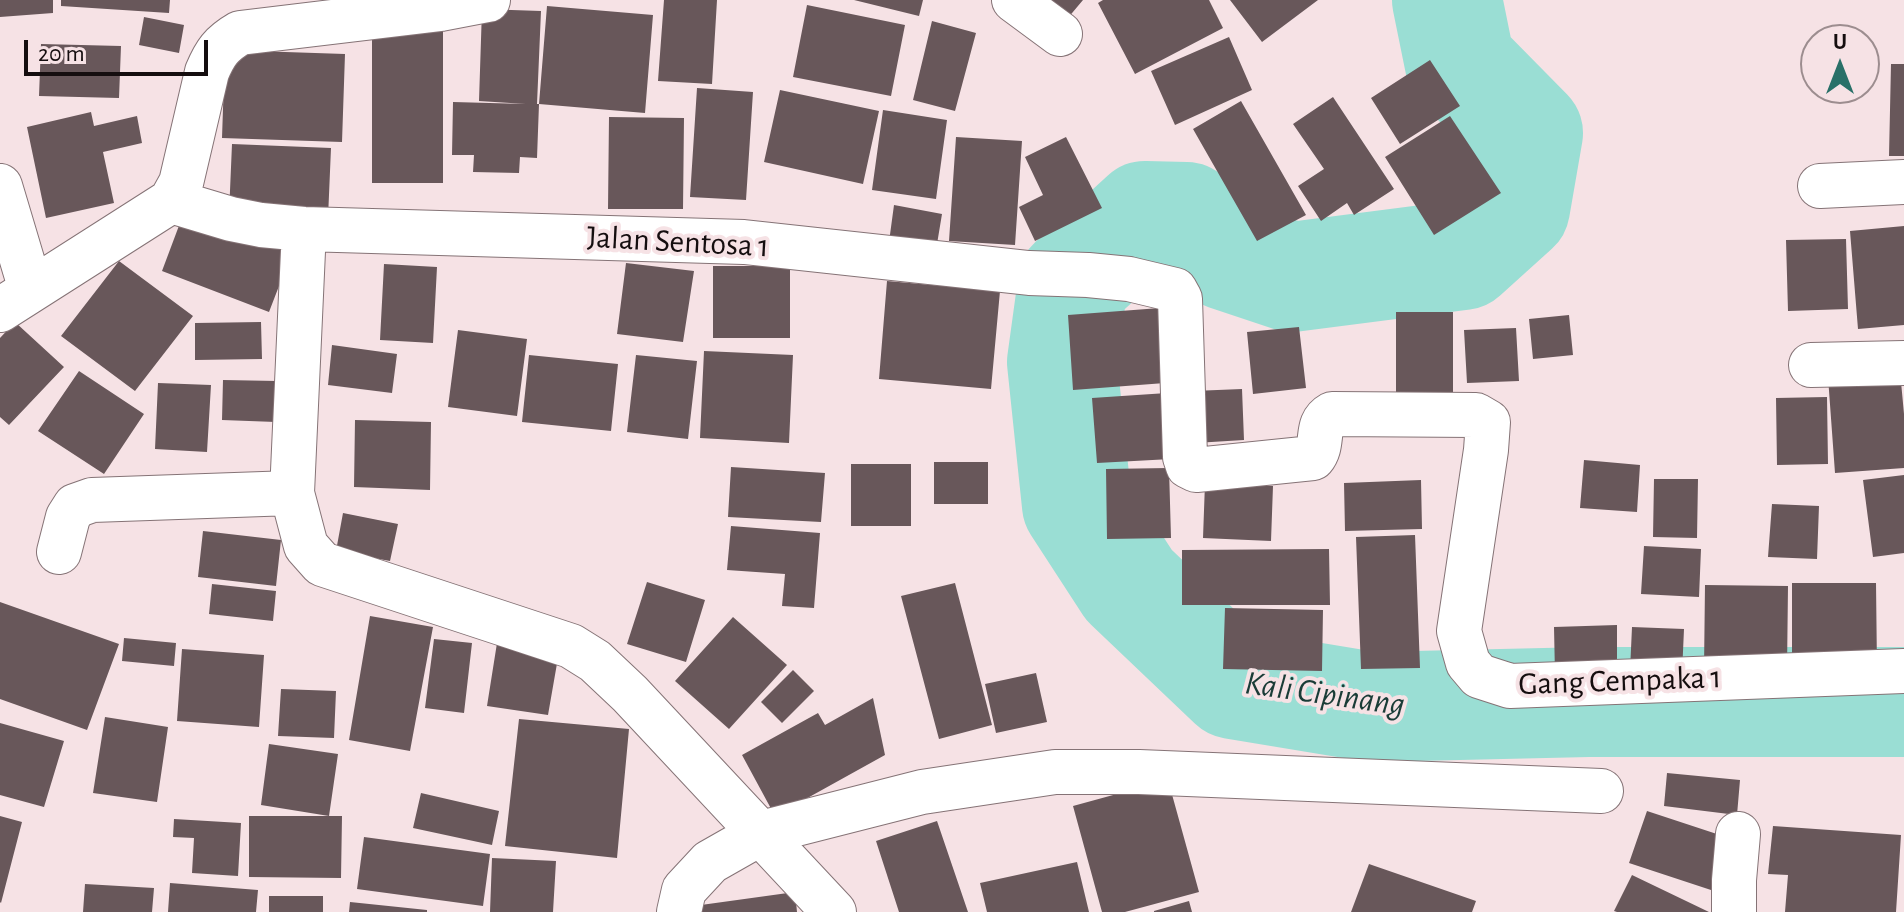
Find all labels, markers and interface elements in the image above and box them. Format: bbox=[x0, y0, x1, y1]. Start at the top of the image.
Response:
scale bar bbox=[28, 24, 212, 74]
north arrow bbox=[1800, 24, 1880, 104]
text: U bbox=[1833, 31, 1847, 53]
text: 20 m bbox=[38, 42, 85, 66]
street label: Jalan Sentosa 1 bbox=[586, 218, 770, 266]
street label: Gang Cempaka 1 bbox=[1518, 658, 1722, 704]
water label: Kali Cipinang bbox=[1242, 663, 1408, 725]

